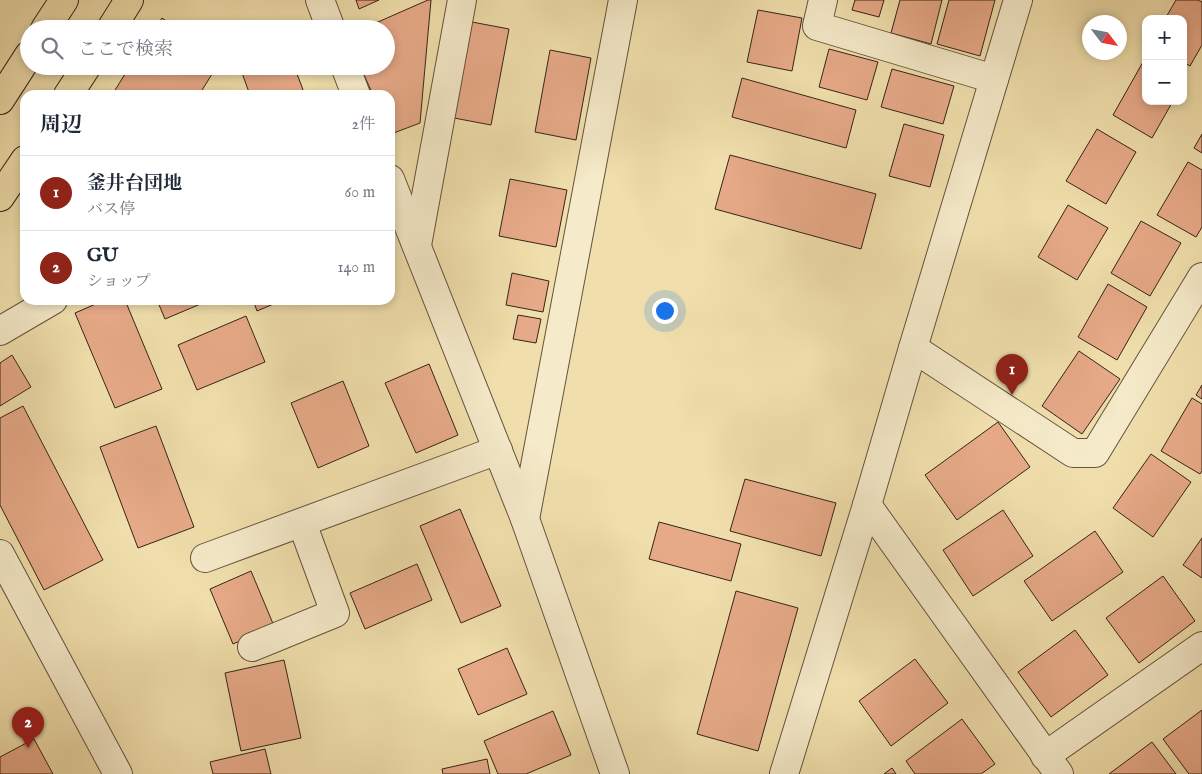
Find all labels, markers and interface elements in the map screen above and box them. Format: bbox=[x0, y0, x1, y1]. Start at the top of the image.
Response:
north arrow bbox=[1082, 15, 1127, 60]
map controls bbox=[1142, 15, 1187, 105]
button: + bbox=[1142, 15, 1187, 60]
search box bbox=[20, 20, 395, 75]
icon: search bbox=[38, 34, 66, 62]
text: ここで検索 bbox=[78, 38, 173, 62]
button: − bbox=[1142, 60, 1187, 105]
text: 周辺 bbox=[40, 112, 82, 139]
text: 2件 bbox=[351, 115, 375, 135]
text: 釜井台団地 bbox=[87, 172, 182, 196]
text: 1 bbox=[53, 183, 59, 203]
text: 60 m bbox=[345, 183, 375, 203]
text: バス停 bbox=[87, 200, 135, 220]
text: GU bbox=[87, 244, 118, 268]
text: 2 bbox=[52, 258, 60, 278]
text: 140 m bbox=[337, 258, 375, 278]
text: ショップ bbox=[87, 272, 151, 292]
your location bbox=[652, 298, 678, 324]
pin: 1 bbox=[996, 354, 1028, 395]
pin: 2 bbox=[12, 707, 44, 748]

